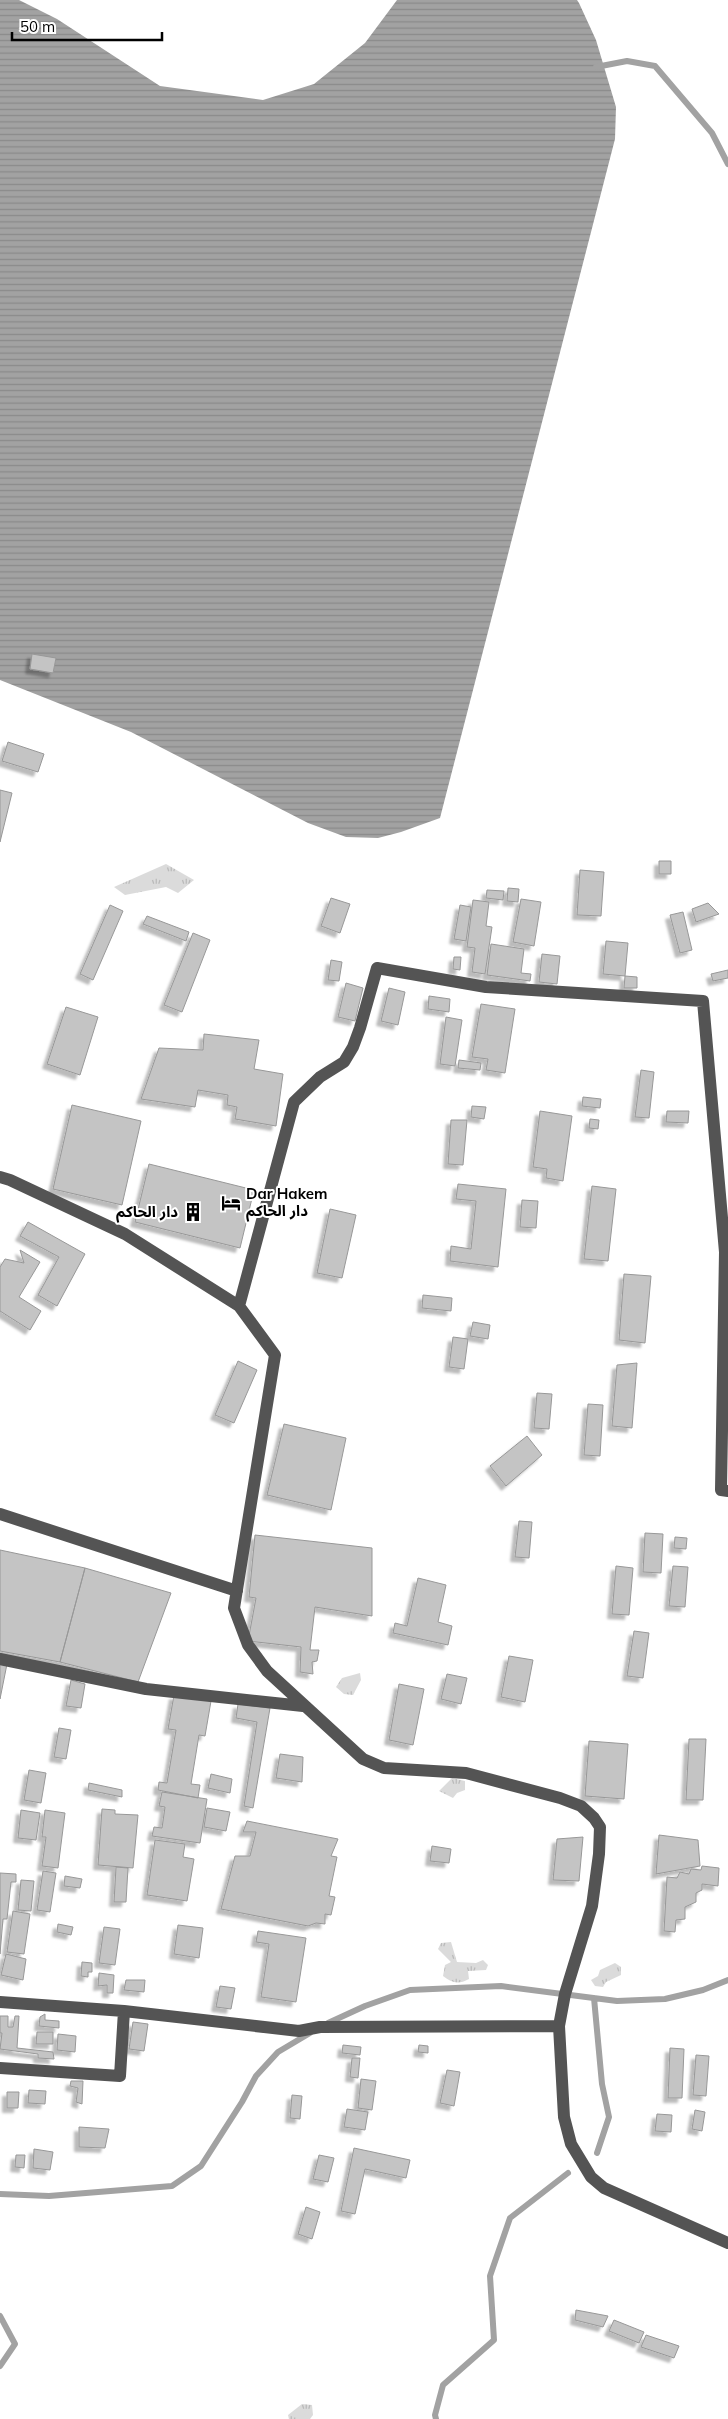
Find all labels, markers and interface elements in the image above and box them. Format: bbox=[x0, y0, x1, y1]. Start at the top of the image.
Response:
scale bar bbox=[12, 10, 162, 42]
text: 50 m bbox=[20, 17, 55, 36]
place label: Dar Hakem دار الحاكم bbox=[246, 1184, 327, 1222]
hotel icon: Dar Hakem دار الحاكم bbox=[220, 1192, 242, 1214]
building icon: دار الحاكم bbox=[182, 1201, 204, 1223]
place label: دار الحاكم bbox=[116, 1202, 178, 1223]

